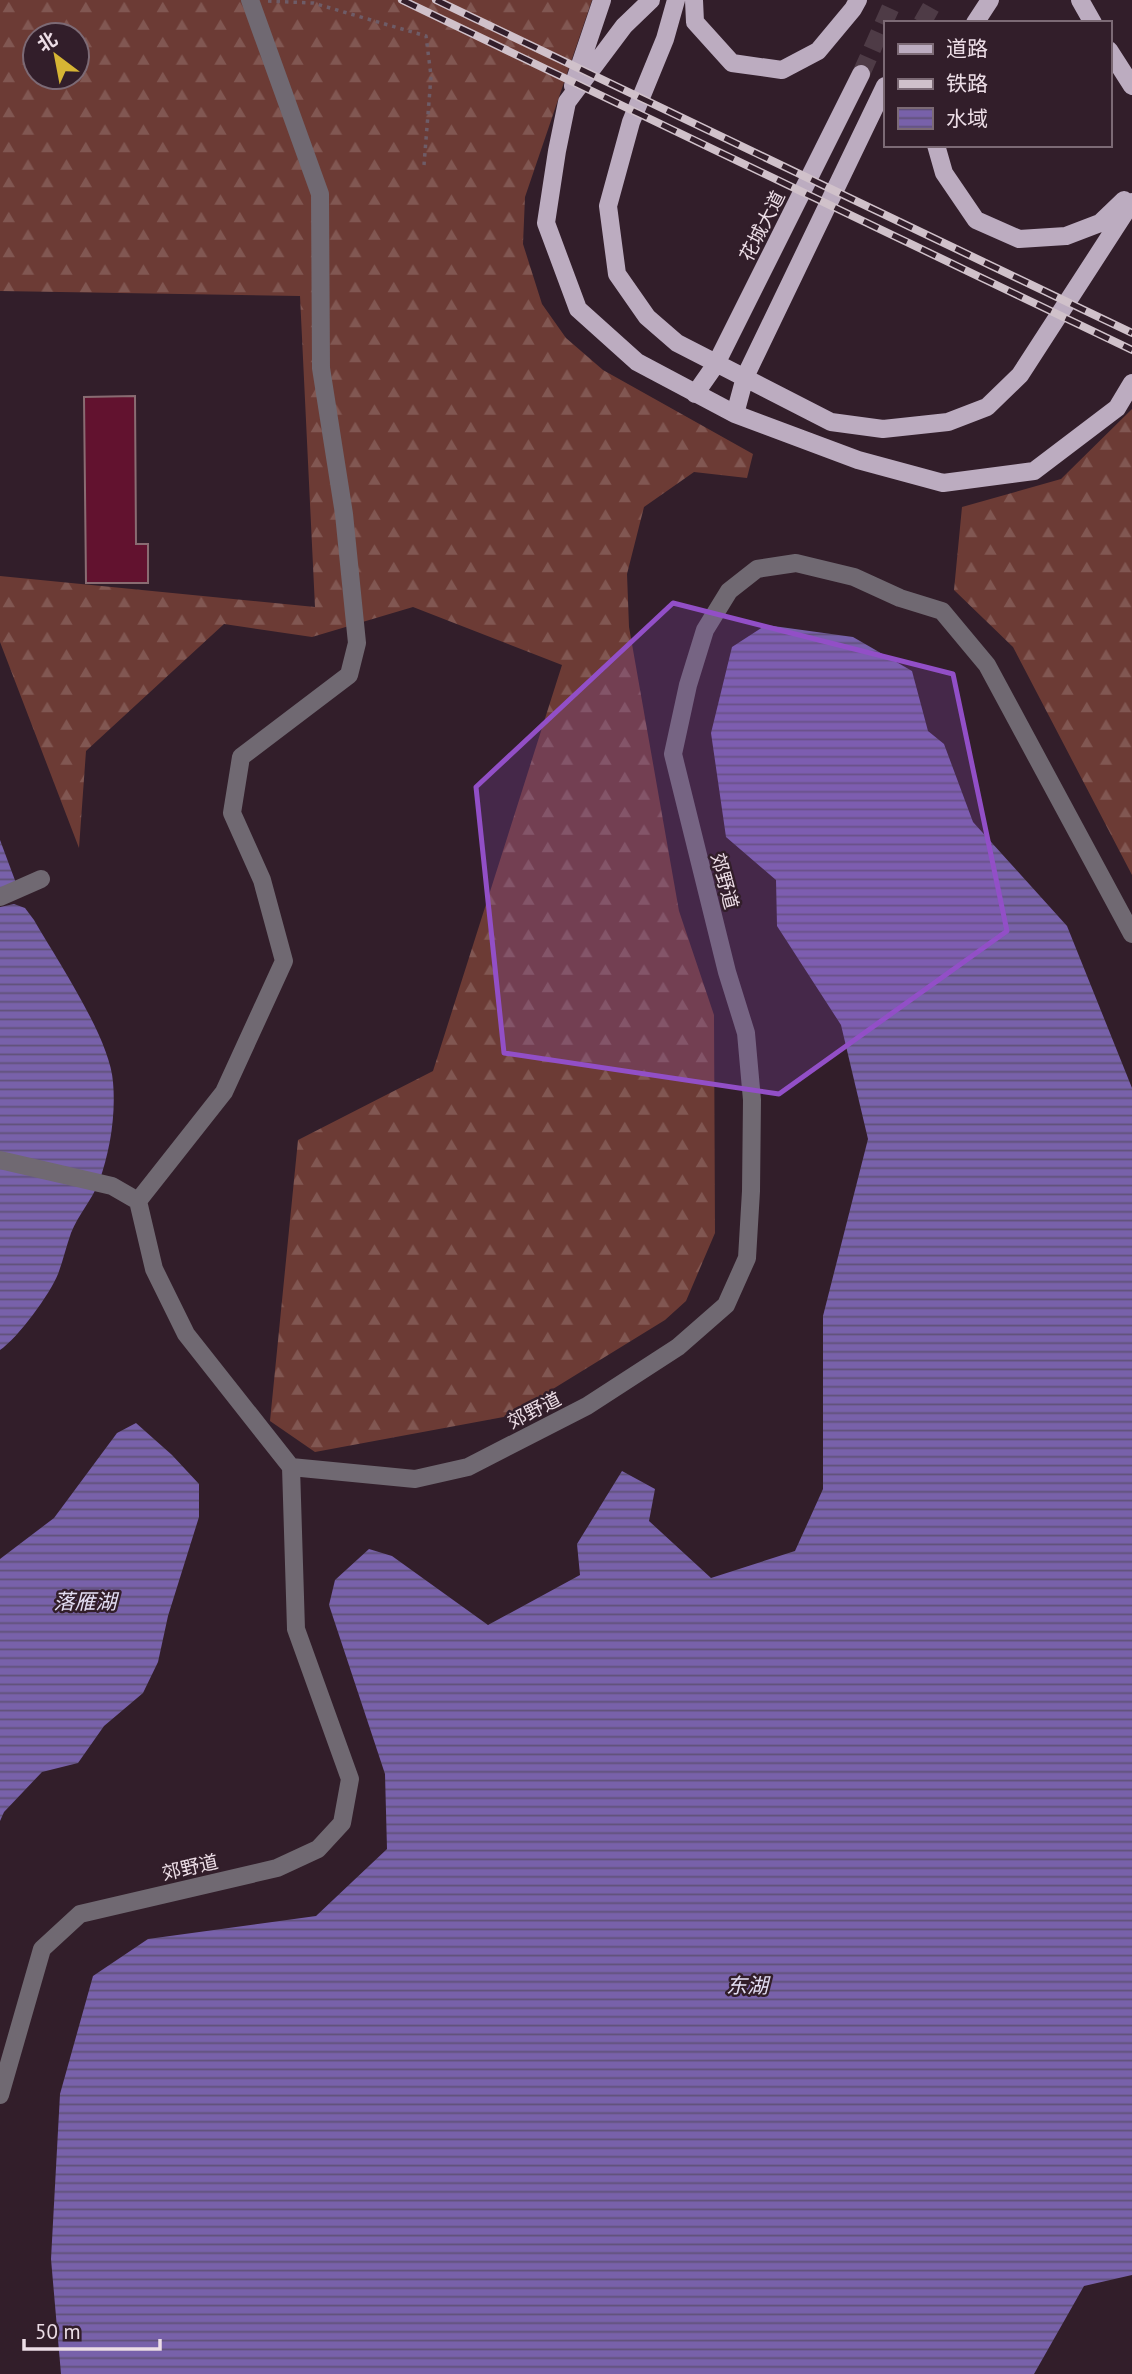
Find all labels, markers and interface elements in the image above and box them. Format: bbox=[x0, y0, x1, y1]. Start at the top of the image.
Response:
north arrow bbox=[21, 21, 91, 91]
legend bbox=[884, 21, 1111, 147]
text: 北 bbox=[33, 26, 61, 57]
text: 道路 bbox=[946, 35, 988, 62]
text: 铁路 bbox=[946, 70, 988, 97]
text: 水域 bbox=[946, 105, 988, 132]
street label: 花城大道 bbox=[734, 187, 790, 265]
street label: 郊野道 bbox=[706, 850, 744, 912]
street label: 郊野道 bbox=[503, 1386, 565, 1434]
water label: 落雁湖 bbox=[54, 1588, 119, 1615]
street label: 郊野道 bbox=[160, 1849, 220, 1885]
water label: 东湖 bbox=[726, 1972, 771, 1999]
scale bar bbox=[24, 2308, 161, 2352]
text: 50 m bbox=[35, 2318, 81, 2345]

